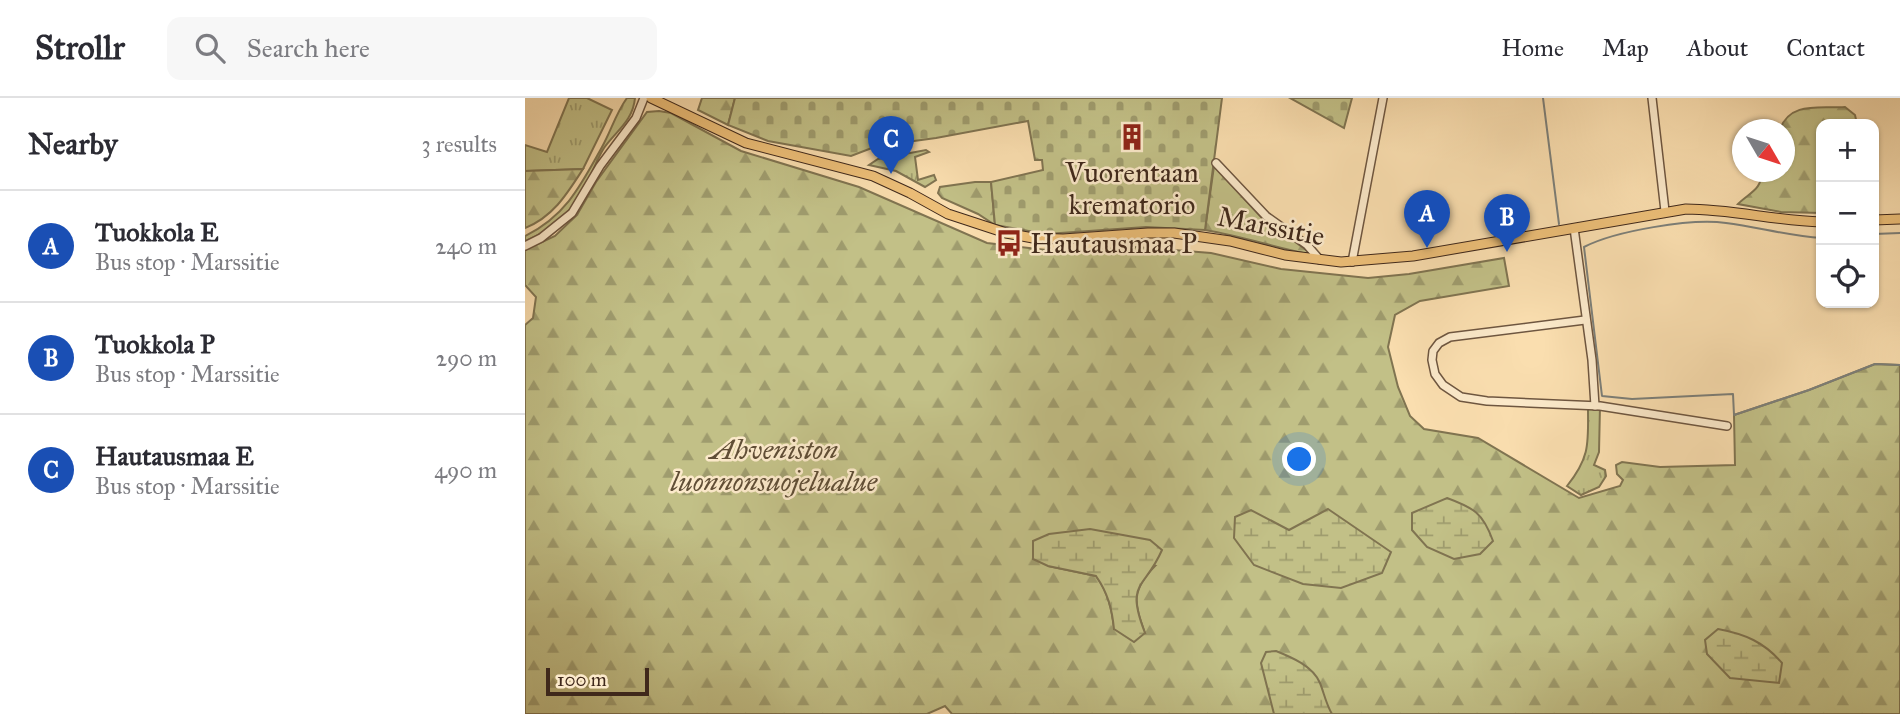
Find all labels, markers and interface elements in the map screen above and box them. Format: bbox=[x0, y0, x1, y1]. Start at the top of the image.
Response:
search box bbox=[167, 17, 657, 80]
text: Strollr bbox=[35, 28, 125, 68]
icon: search bbox=[191, 29, 229, 67]
text: Search here bbox=[247, 32, 370, 64]
text: Home bbox=[1501, 33, 1564, 63]
text: Map bbox=[1602, 33, 1649, 63]
text: About bbox=[1687, 33, 1748, 63]
text: Contact bbox=[1786, 33, 1865, 63]
pin: C bbox=[868, 116, 914, 174]
north arrow bbox=[1732, 119, 1795, 182]
map controls bbox=[1816, 119, 1879, 308]
button: + bbox=[1816, 119, 1879, 182]
building icon: Vuorentaan krematorio bbox=[1117, 122, 1147, 152]
text: Nearby bbox=[28, 126, 118, 162]
text: 3 results bbox=[421, 130, 497, 158]
place label: Vuorentaan krematorio bbox=[1064, 155, 1199, 222]
button: − bbox=[1816, 182, 1879, 245]
pin: A bbox=[1404, 190, 1450, 248]
pin: B bbox=[1484, 194, 1530, 252]
street label: Marssitie bbox=[1214, 198, 1328, 254]
text: Tuokkola E bbox=[95, 216, 219, 248]
place label: Hautausmaa P bbox=[1030, 226, 1197, 261]
bus stop icon: Hautausmaa P bbox=[994, 228, 1024, 258]
text: A bbox=[43, 232, 59, 260]
text: 240 m bbox=[435, 232, 497, 260]
button: locate bbox=[1816, 245, 1879, 308]
text: Bus stop · Marssitie bbox=[95, 248, 280, 276]
text: Tuokkola P bbox=[95, 328, 215, 360]
text: B bbox=[43, 344, 59, 372]
text: 290 m bbox=[436, 344, 497, 372]
text: Bus stop · Marssitie bbox=[95, 360, 280, 388]
park label: Ahveniston luonnonsuojelualue bbox=[670, 432, 878, 499]
text: Hautausmaa E bbox=[95, 440, 254, 472]
your location bbox=[1282, 442, 1316, 476]
text: C bbox=[43, 456, 59, 484]
text: 490 m bbox=[434, 456, 497, 484]
text: Bus stop · Marssitie bbox=[95, 472, 280, 500]
scale bar bbox=[546, 665, 649, 697]
text: 100 m bbox=[557, 668, 607, 691]

